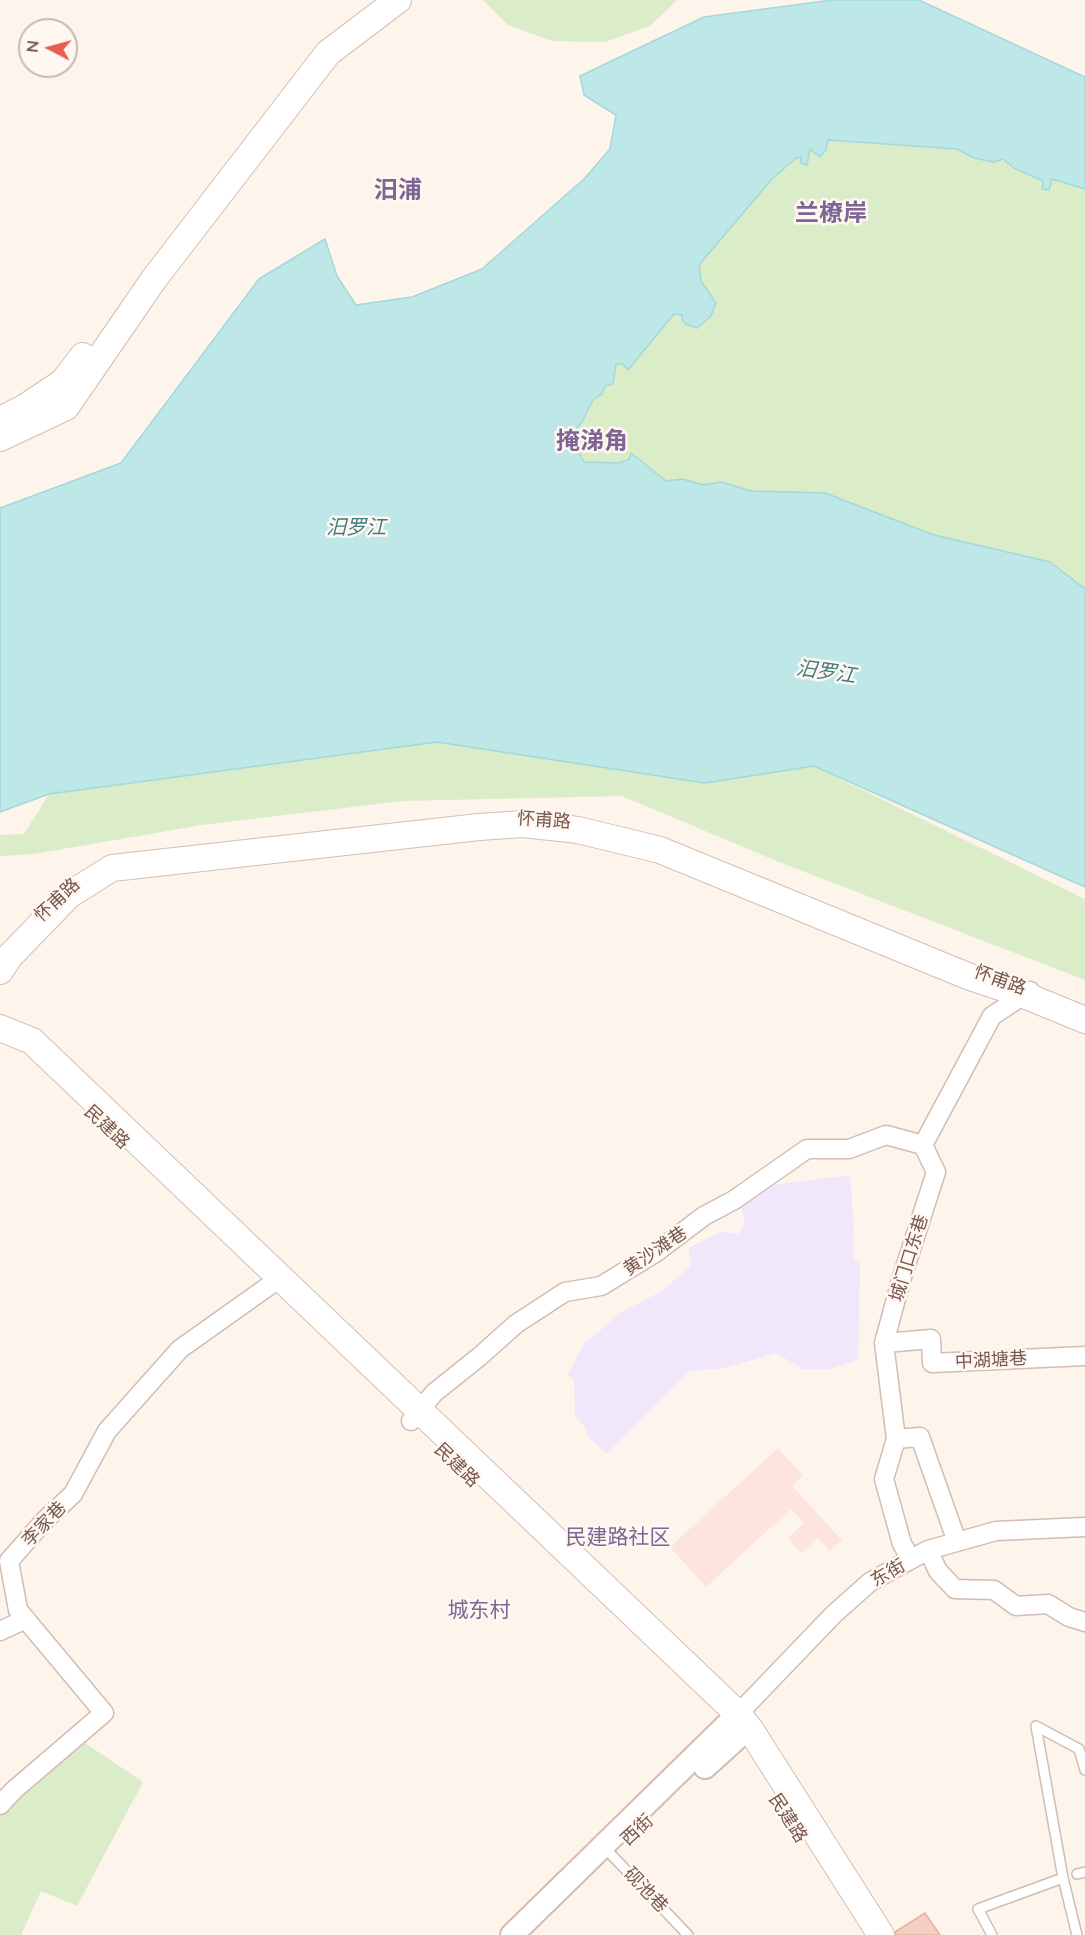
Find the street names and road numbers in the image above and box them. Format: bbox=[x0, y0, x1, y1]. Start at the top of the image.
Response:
street label: 怀甫路 bbox=[516, 807, 572, 833]
street label: 怀甫路 bbox=[30, 874, 84, 926]
street label: 怀甫路 bbox=[971, 961, 1029, 999]
street label: 民建路 bbox=[80, 1101, 134, 1153]
street label: 城门口东巷 bbox=[886, 1212, 932, 1304]
street label: 黄沙滩巷 bbox=[619, 1222, 691, 1280]
street label: 中湖塘巷 bbox=[954, 1347, 1028, 1373]
street label: 民建路 bbox=[430, 1438, 484, 1492]
street label: 李家巷 bbox=[17, 1497, 71, 1551]
street label: 东街 bbox=[867, 1555, 909, 1591]
street label: 民建路 bbox=[764, 1789, 812, 1847]
street label: 西街 bbox=[616, 1810, 658, 1850]
street label: 砚池巷 bbox=[619, 1863, 673, 1917]

